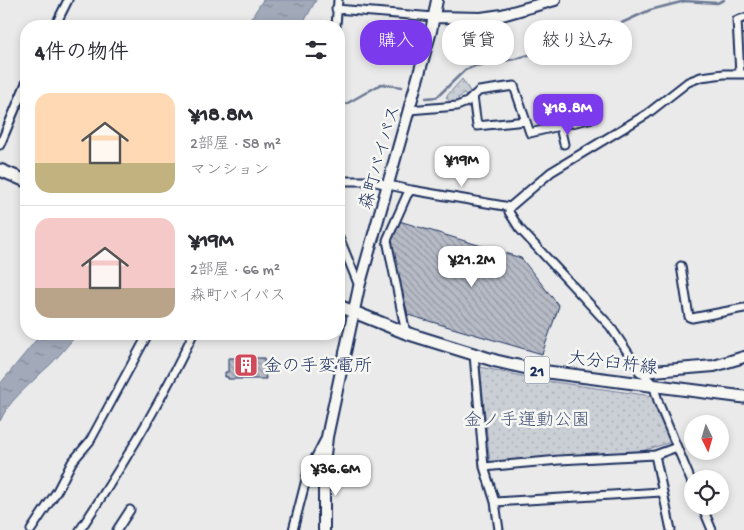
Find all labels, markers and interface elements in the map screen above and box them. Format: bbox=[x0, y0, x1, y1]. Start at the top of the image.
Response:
chip: 購入 bbox=[360, 20, 432, 65]
chip: 賃貸 bbox=[442, 20, 514, 65]
chip: 絞り込み bbox=[524, 20, 632, 65]
icon: filters bbox=[302, 36, 330, 64]
text: 4件の物件 bbox=[35, 42, 129, 67]
pin: ¥18.8M bbox=[527, 94, 609, 136]
text: ¥18.8M bbox=[544, 100, 592, 119]
street label: 森町バイパス bbox=[356, 103, 406, 212]
text: ¥18.8M bbox=[190, 104, 252, 129]
icon: home bbox=[75, 113, 135, 173]
text: 2部屋 · 58 m² bbox=[190, 136, 281, 155]
pin: ¥19M bbox=[432, 146, 492, 188]
text: ¥19M bbox=[446, 152, 479, 171]
text: マンション bbox=[190, 162, 269, 181]
text: ¥19M bbox=[190, 230, 233, 255]
icon: home bbox=[75, 238, 135, 298]
pin: ¥21.2M bbox=[431, 246, 513, 288]
text: ¥21.2M bbox=[449, 252, 495, 271]
text: 2部屋 · 66 m² bbox=[190, 262, 280, 281]
text: 森町バイパス bbox=[190, 288, 286, 307]
street label: 大分臼杵線 bbox=[567, 348, 659, 380]
building icon: 金の手変電所 bbox=[233, 352, 259, 378]
place label: 金の手変電所 bbox=[264, 356, 372, 378]
road number: 21 bbox=[524, 356, 550, 384]
park label: 金ノ手運動公園 bbox=[464, 410, 590, 432]
north arrow bbox=[684, 415, 729, 460]
map controls bbox=[684, 415, 729, 515]
pin: ¥36.6M bbox=[295, 454, 377, 497]
text: ¥36.6M bbox=[312, 461, 360, 480]
button: locate bbox=[684, 470, 729, 515]

